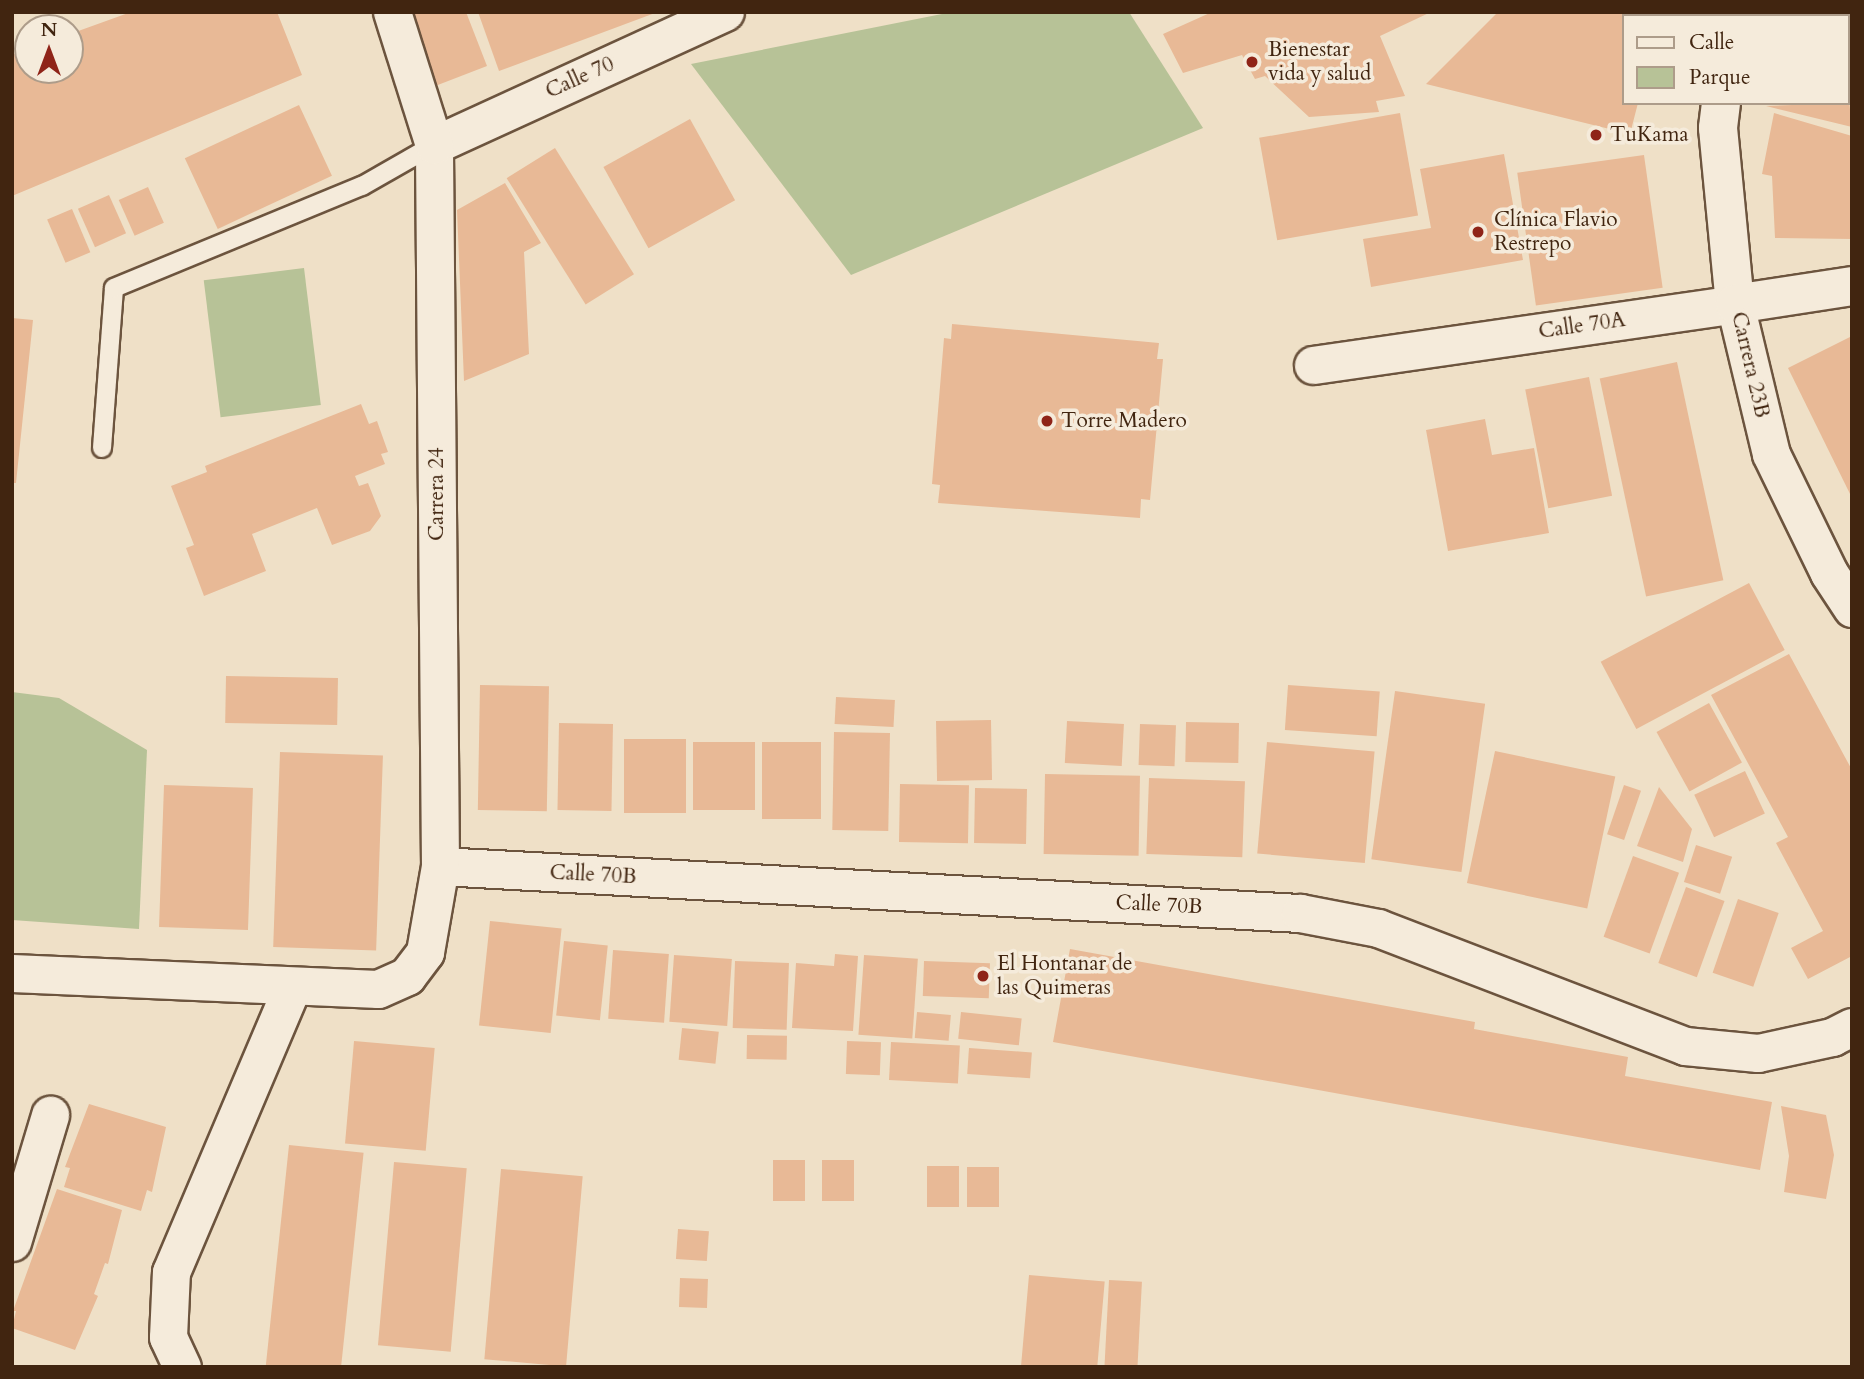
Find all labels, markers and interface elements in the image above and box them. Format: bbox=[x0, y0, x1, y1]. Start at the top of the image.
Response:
north arrow bbox=[14, 14, 84, 84]
legend bbox=[1622, 14, 1850, 105]
text: N bbox=[41, 17, 57, 43]
text: Calle bbox=[1689, 28, 1734, 57]
place label: Bienestar vida y salud bbox=[1268, 37, 1371, 87]
street label: Calle 70 bbox=[542, 52, 618, 104]
marker: Bienestar vida y salud bbox=[1242, 52, 1262, 72]
text: Parque bbox=[1689, 63, 1750, 92]
place label: TuKama bbox=[1610, 122, 1688, 148]
marker: TuKama bbox=[1588, 127, 1604, 143]
place label: Clínica Flavio Restrepo bbox=[1494, 207, 1618, 257]
marker: Clínica Flavio Restrepo bbox=[1468, 222, 1488, 242]
street label: Calle 70A bbox=[1537, 307, 1627, 345]
street label: Carrera 23B bbox=[1726, 309, 1774, 421]
place label: Torre Madero bbox=[1061, 408, 1187, 434]
marker: Torre Madero bbox=[1039, 413, 1055, 429]
street label: Carrera 24 bbox=[424, 447, 450, 541]
street label: Calle 70B bbox=[549, 860, 637, 890]
street label: Calle 70B bbox=[1115, 890, 1203, 920]
place label: El Hontanar de las Quimeras bbox=[997, 951, 1133, 1001]
marker: El Hontanar de las Quimeras bbox=[975, 968, 991, 984]

